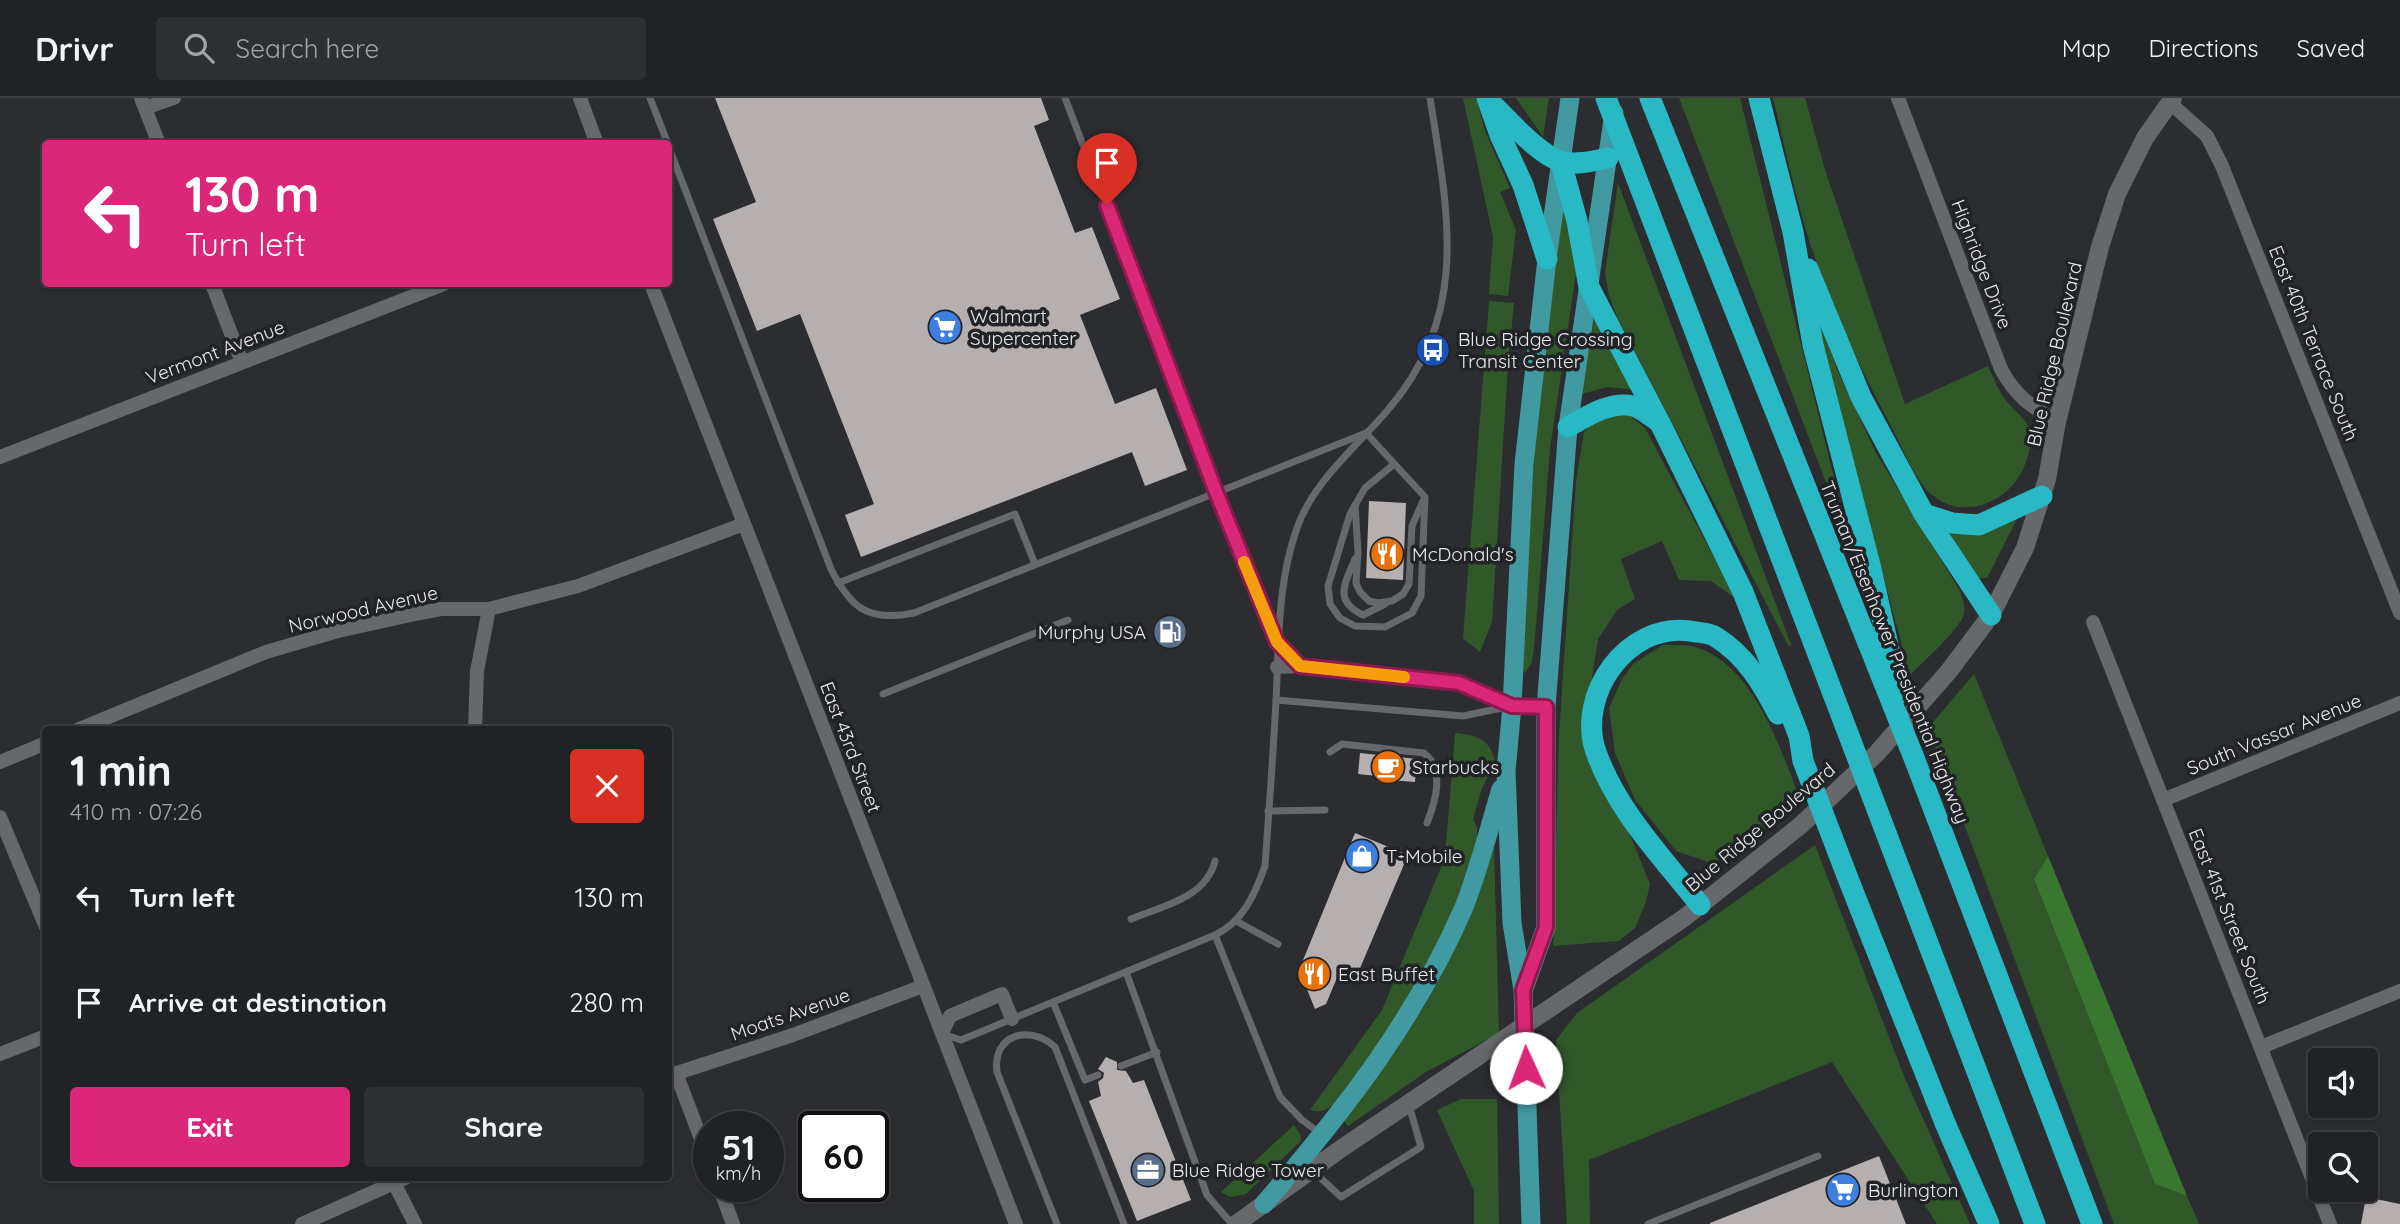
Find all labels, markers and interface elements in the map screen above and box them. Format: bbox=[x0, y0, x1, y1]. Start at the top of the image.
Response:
search box bbox=[156, 17, 646, 80]
text: Drivr bbox=[35, 28, 114, 69]
icon: search bbox=[180, 29, 218, 67]
text: Search here bbox=[236, 32, 379, 65]
text: Map bbox=[2062, 33, 2111, 63]
text: Directions bbox=[2149, 33, 2259, 63]
text: Saved bbox=[2297, 33, 2365, 63]
pin bbox=[1077, 133, 1137, 205]
icon: arrive bbox=[1088, 144, 1126, 182]
text: 130 m bbox=[185, 163, 319, 224]
icon: left bbox=[70, 168, 161, 259]
street label: Highridge Drive bbox=[1946, 196, 2018, 332]
text: Turn left bbox=[185, 224, 306, 264]
street label: East 40th Terrace South bbox=[2264, 242, 2364, 444]
street label: Blue Ridge Boulevard bbox=[2021, 259, 2087, 449]
place label: Walmart Supercenter bbox=[970, 304, 1077, 350]
supermarket icon: Walmart Supercenter bbox=[926, 308, 964, 346]
street label: Vermont Avenue bbox=[142, 315, 288, 389]
place label: Blue Ridge Crossing Transit Center bbox=[1458, 327, 1633, 373]
bus stop icon: Blue Ridge Crossing Transit Center bbox=[1414, 331, 1452, 369]
street label: Truman/Eisenhower Presidential Highway bbox=[1815, 477, 1975, 827]
restaurant icon: McDonald's bbox=[1368, 535, 1406, 573]
place label: McDonald's bbox=[1412, 542, 1514, 566]
street label: Norwood Avenue bbox=[286, 580, 440, 638]
fuel station icon: Murphy USA bbox=[1151, 613, 1189, 651]
place label: Murphy USA bbox=[1038, 620, 1146, 644]
street label: East 43rd Street bbox=[815, 678, 887, 816]
street label: South Vassar Avenue bbox=[2183, 688, 2365, 780]
text: 1 min bbox=[70, 744, 172, 797]
cafe icon: Starbucks bbox=[1369, 748, 1407, 786]
button: close bbox=[570, 749, 644, 823]
place label: Starbucks bbox=[1412, 755, 1499, 779]
street label: Blue Ridge Boulevard bbox=[1680, 757, 1840, 897]
text: 410 m · 07:26 bbox=[70, 797, 202, 826]
street label: East 41st Street South bbox=[2184, 825, 2276, 1007]
shop icon: T-Mobile bbox=[1343, 837, 1381, 875]
place label: T-Mobile bbox=[1386, 844, 1463, 868]
icon: left bbox=[70, 879, 108, 917]
text: Turn left bbox=[129, 881, 236, 914]
text: 130 m bbox=[574, 881, 644, 914]
restaurant icon: East Buffet bbox=[1295, 955, 1333, 993]
place label: East Buffet bbox=[1338, 962, 1435, 986]
street label: Moats Avenue bbox=[727, 982, 853, 1046]
icon: arrive bbox=[70, 984, 108, 1022]
text: Arrive at destination bbox=[129, 986, 387, 1019]
text: 280 m bbox=[569, 986, 644, 1019]
position arrow bbox=[1489, 1031, 1563, 1105]
map controls bbox=[2308, 1048, 2378, 1202]
button: sound bbox=[2308, 1048, 2378, 1118]
button: Exit bbox=[70, 1087, 350, 1167]
button: Share bbox=[364, 1087, 644, 1167]
speed limit sign: 60 bbox=[798, 1111, 889, 1202]
text: 51 bbox=[722, 1125, 755, 1169]
button: search bbox=[2308, 1132, 2378, 1202]
office icon: Blue Ridge Tower bbox=[1129, 1151, 1167, 1189]
place label: Blue Ridge Tower bbox=[1172, 1158, 1325, 1182]
text: km/h bbox=[716, 1162, 761, 1185]
supermarket icon: Burlington bbox=[1824, 1171, 1862, 1209]
place label: Burlington bbox=[1868, 1178, 1959, 1202]

